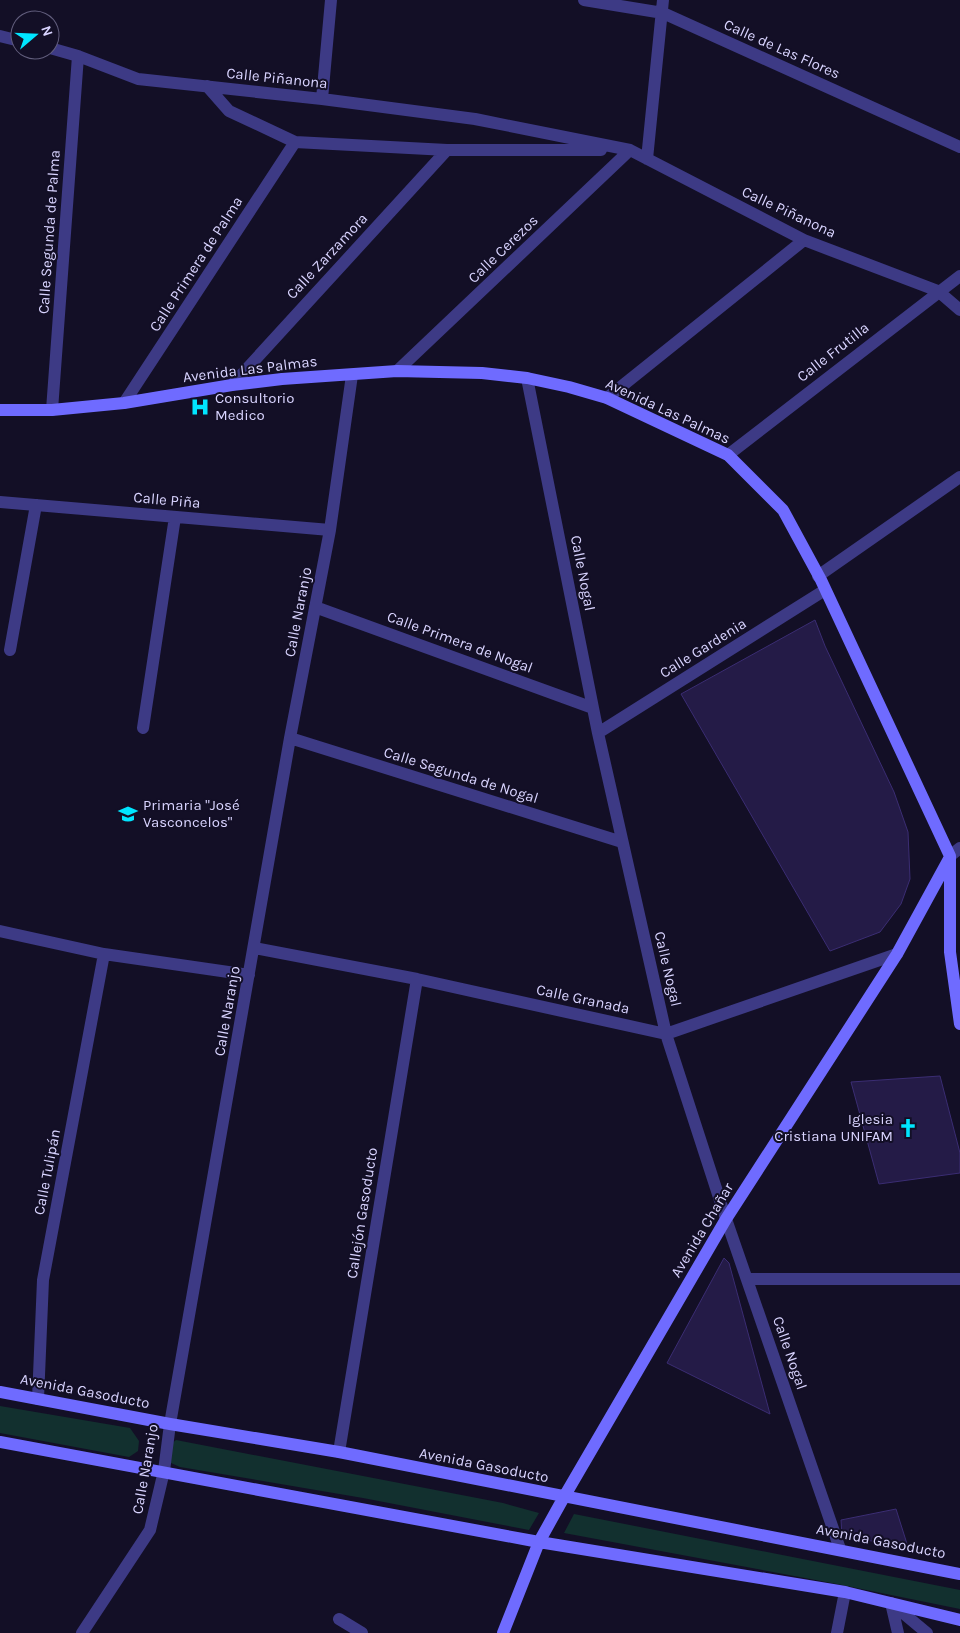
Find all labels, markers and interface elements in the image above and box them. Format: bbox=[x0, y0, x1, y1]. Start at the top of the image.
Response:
north arrow bbox=[10, 10, 60, 60]
street label: Calle de Las Flores bbox=[721, 15, 843, 83]
text: N bbox=[37, 23, 56, 38]
street label: Calle Piñanona bbox=[225, 64, 329, 92]
street label: Calle Segunda de Palma bbox=[34, 149, 64, 315]
street label: Calle Piñanona bbox=[739, 182, 839, 242]
street label: Calle Primera de Palma bbox=[146, 193, 246, 335]
street label: Calle Zarzamora bbox=[283, 209, 371, 303]
street label: Calle Cerezos bbox=[464, 211, 542, 287]
street label: Calle Frutilla bbox=[793, 318, 873, 386]
street label: Avenida Las Palmas bbox=[182, 352, 318, 386]
street label: Avenida Las Palmas bbox=[603, 374, 733, 448]
place label: Consultorio Medico bbox=[215, 389, 295, 424]
hospital icon: Consultorio Medico bbox=[189, 396, 211, 418]
street label: Calle Piña bbox=[133, 488, 201, 512]
street label: Calle Nogal bbox=[567, 534, 599, 612]
street label: Calle Naranjo bbox=[280, 565, 316, 659]
street label: Calle Primera de Nogal bbox=[385, 607, 535, 677]
street label: Calle Gardenia bbox=[656, 614, 750, 682]
street label: Calle Segunda de Nogal bbox=[382, 743, 540, 807]
place label: Primaria "José Vasconcelos" bbox=[143, 796, 240, 831]
school or university icon: Primaria "José Vasconcelos" bbox=[117, 803, 139, 825]
street label: Calle Nogal bbox=[651, 930, 685, 1008]
street label: Calle Naranjo bbox=[210, 964, 244, 1058]
street label: Calle Granada bbox=[535, 980, 631, 1018]
place label: Iglesia Cristiana UNIFAM bbox=[774, 1110, 893, 1145]
church icon: Iglesia Cristiana UNIFAM bbox=[897, 1117, 919, 1139]
street label: Calle Tulipán bbox=[30, 1127, 64, 1217]
street label: Callejón Gasoducto bbox=[343, 1146, 381, 1280]
street label: Avenida Chañar bbox=[667, 1179, 738, 1280]
street label: Calle Nogal bbox=[769, 1314, 811, 1392]
street label: Avenida Gasoducto bbox=[19, 1370, 151, 1412]
street label: Calle Naranjo bbox=[128, 1422, 162, 1516]
street label: Avenida Gasoducto bbox=[418, 1444, 550, 1486]
street label: Avenida Gasoducto bbox=[815, 1520, 947, 1562]

